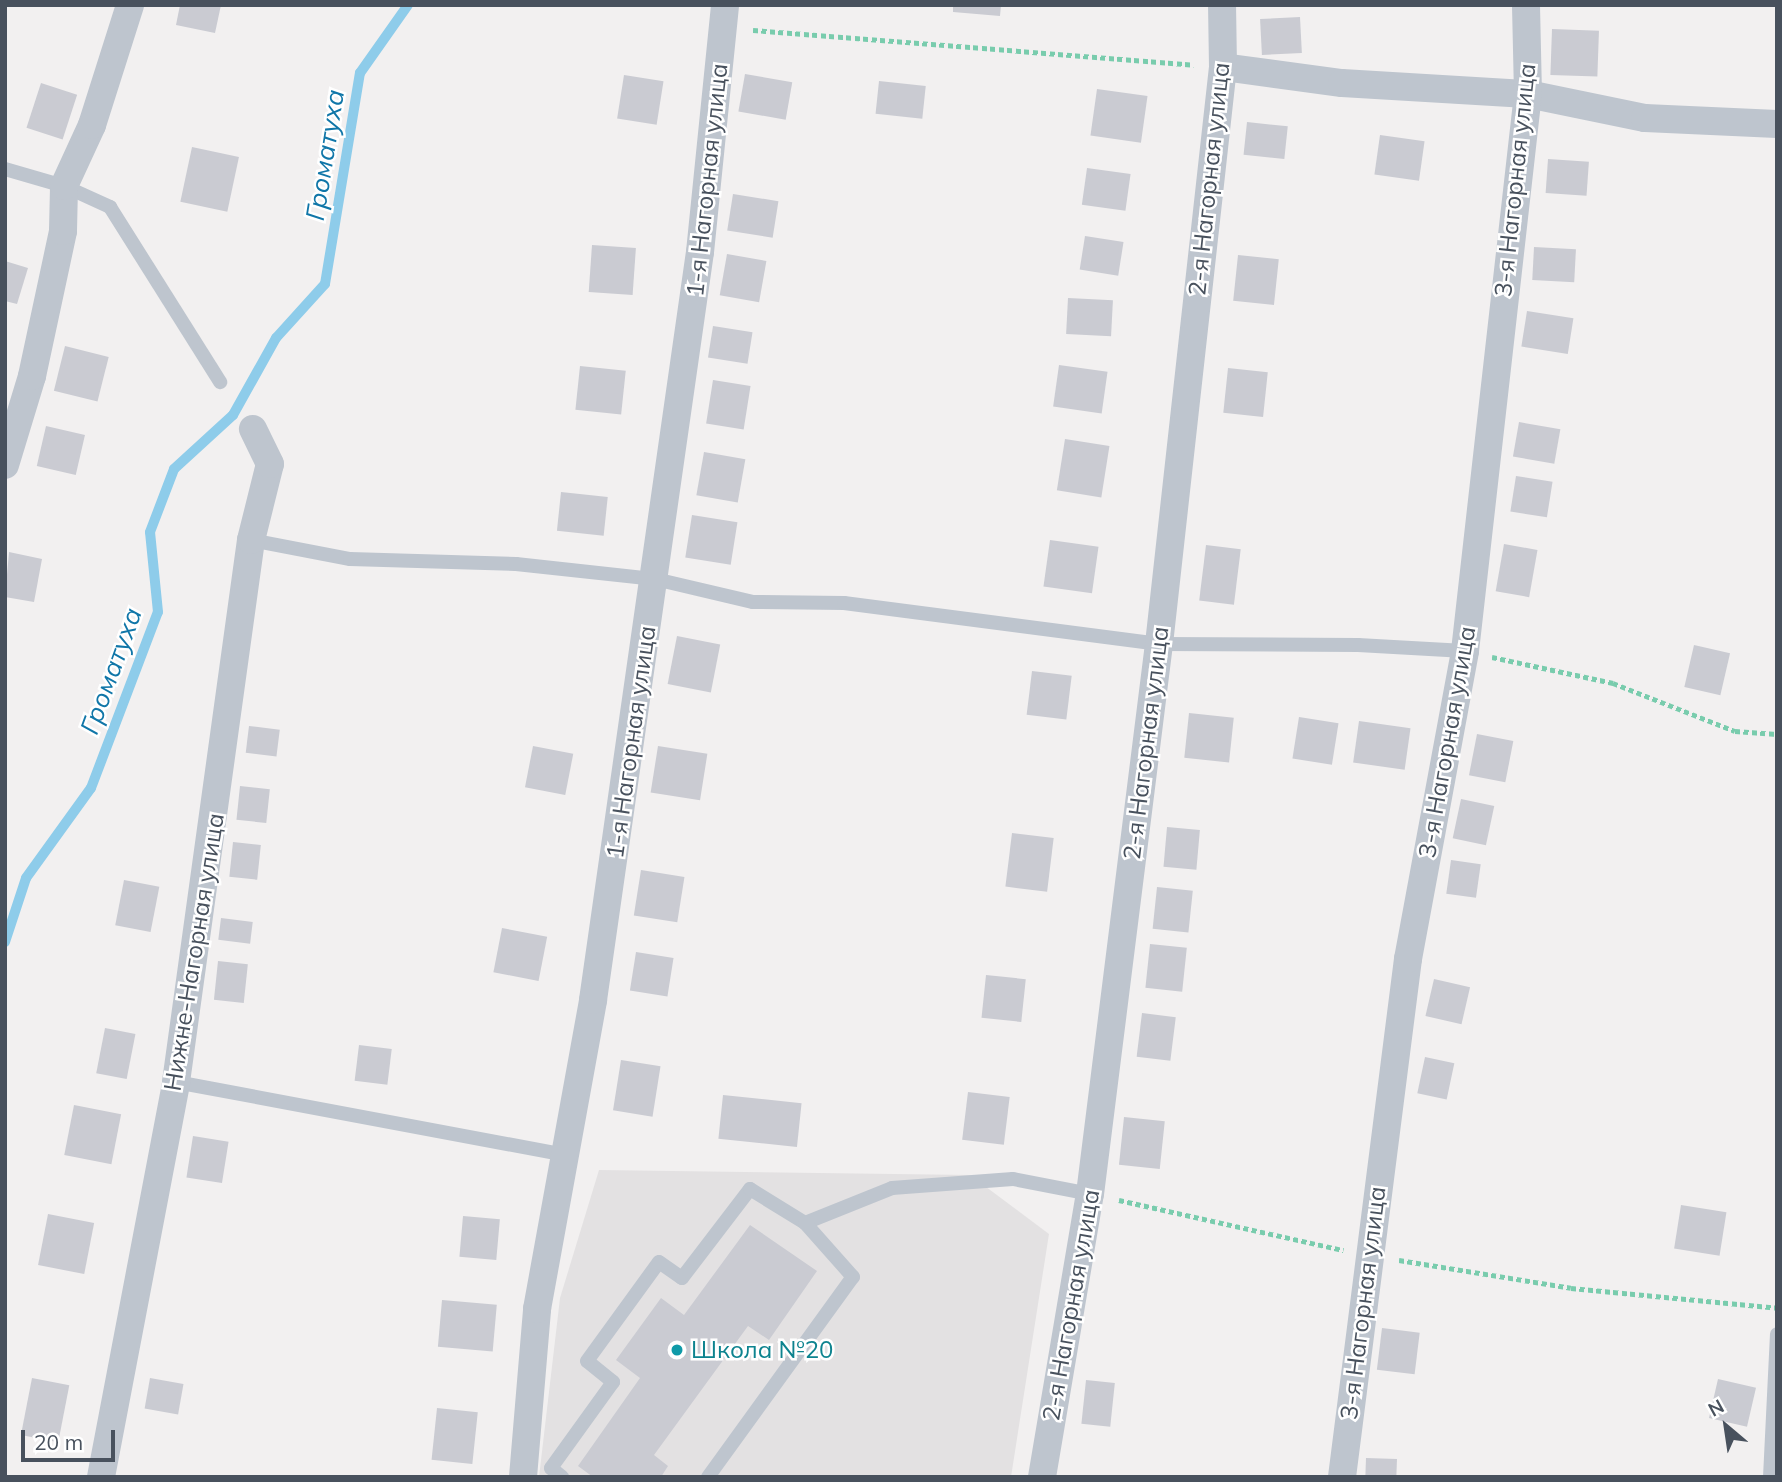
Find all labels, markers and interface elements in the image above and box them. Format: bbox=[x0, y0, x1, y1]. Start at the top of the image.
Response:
street label: 2-я Нагорная улица bbox=[1182, 61, 1236, 297]
street label: 1-я Нагорная улица bbox=[680, 62, 734, 298]
street label: 3-я Нагорная улица bbox=[1488, 62, 1542, 298]
water label: Громатуха bbox=[299, 87, 351, 223]
water label: Громатуха bbox=[74, 603, 148, 739]
street label: 1-я Нагорная улица bbox=[600, 624, 662, 860]
street label: 3-я Нагорная улица bbox=[1412, 624, 1482, 860]
street label: 2-я Нагорная улица bbox=[1117, 625, 1175, 861]
street label: Нижне-Нагорная улица bbox=[158, 811, 230, 1093]
street label: 3-я Нагорная улица bbox=[1334, 1185, 1392, 1421]
street label: 2-я Нагорная улица bbox=[1036, 1187, 1106, 1423]
place label: Школа №20 bbox=[691, 1336, 833, 1364]
marker: Школа №20 bbox=[669, 1342, 685, 1358]
north arrow bbox=[1691, 1391, 1761, 1461]
text: N bbox=[1704, 1394, 1728, 1422]
scale bar bbox=[24, 1416, 119, 1460]
text: 20 m bbox=[34, 1429, 83, 1455]

